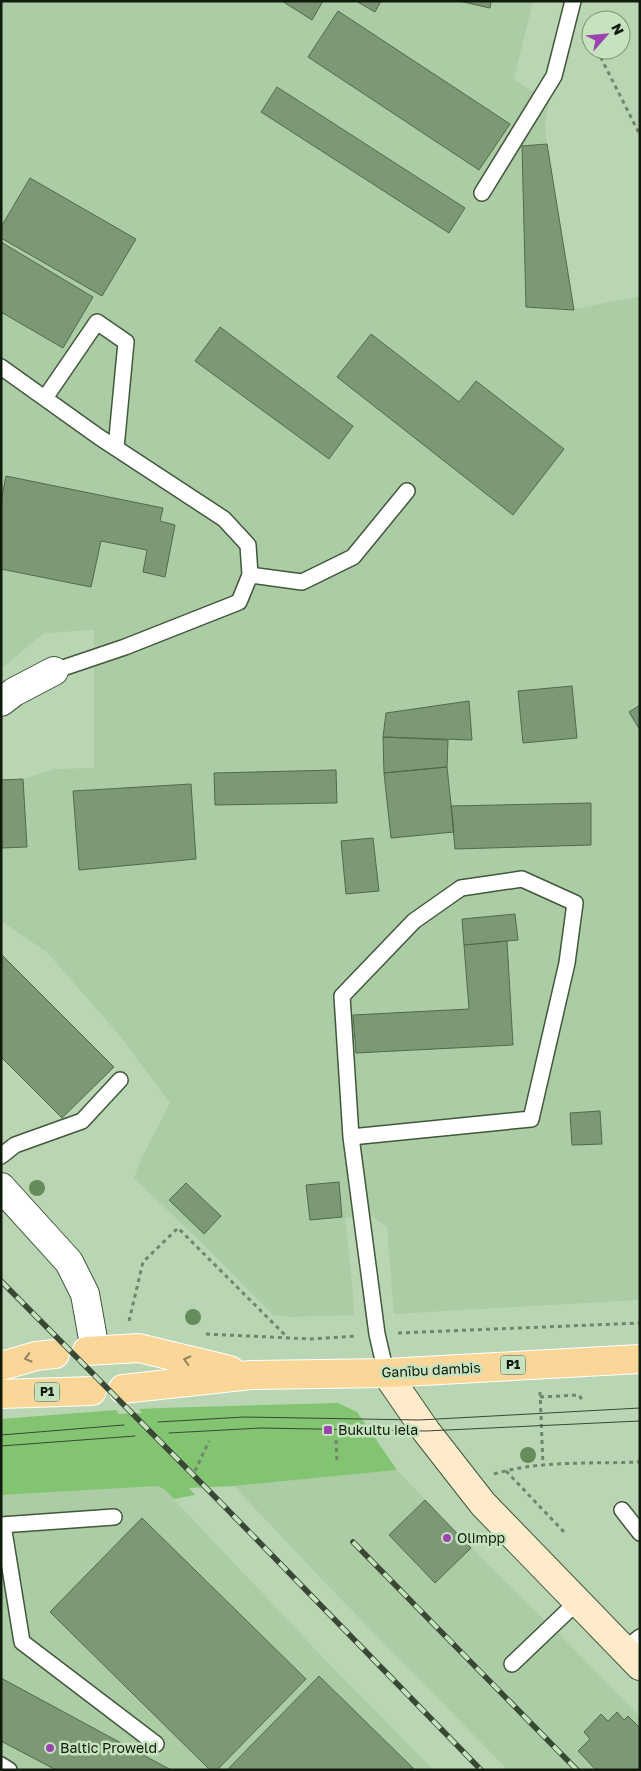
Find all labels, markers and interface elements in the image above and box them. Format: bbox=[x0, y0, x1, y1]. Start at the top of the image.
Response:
north arrow bbox=[581, 10, 631, 60]
text: N bbox=[608, 20, 628, 37]
one-way arrow bbox=[24, 1353, 32, 1363]
one-way arrow bbox=[182, 1355, 191, 1366]
road number: P1 bbox=[500, 1356, 526, 1374]
street label: Ganību dambis bbox=[381, 1358, 481, 1381]
road number: P1 bbox=[34, 1382, 60, 1401]
place label: Bukultu iela bbox=[338, 1421, 418, 1438]
marker: Bukultu iela bbox=[322, 1424, 334, 1436]
place label: Olimpp bbox=[457, 1529, 505, 1546]
marker: Olimpp bbox=[441, 1532, 453, 1544]
place label: Baltic Proweld bbox=[60, 1739, 157, 1756]
marker: Baltic Proweld bbox=[44, 1742, 56, 1754]

